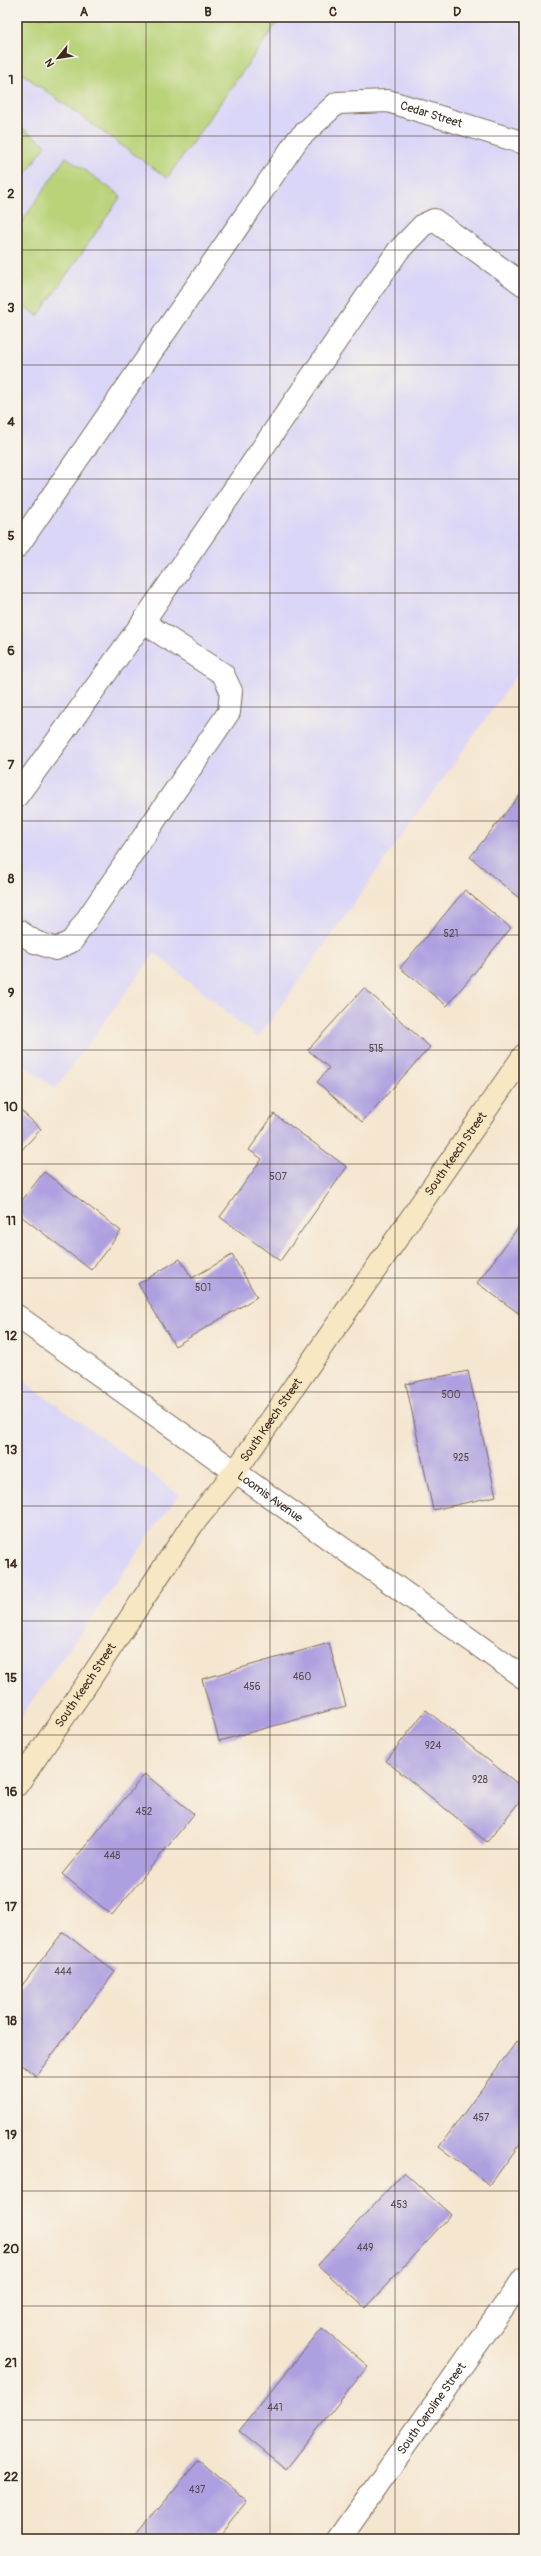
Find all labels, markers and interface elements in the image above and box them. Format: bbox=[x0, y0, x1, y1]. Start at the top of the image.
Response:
text: A bbox=[80, 4, 89, 20]
text: B bbox=[204, 4, 212, 20]
text: C bbox=[329, 4, 337, 20]
text: D bbox=[453, 4, 461, 20]
north arrow bbox=[38, 38, 78, 78]
text: N bbox=[42, 56, 57, 69]
text: 1 bbox=[8, 72, 14, 88]
street label: Cedar Street bbox=[398, 98, 464, 132]
text: 2 bbox=[7, 186, 15, 202]
text: 3 bbox=[7, 300, 15, 316]
text: 4 bbox=[7, 414, 15, 430]
text: 5 bbox=[7, 528, 15, 544]
text: 6 bbox=[7, 643, 15, 659]
text: 7 bbox=[8, 757, 15, 773]
text: 8 bbox=[8, 871, 15, 887]
house number: 521 bbox=[444, 928, 459, 940]
text: 9 bbox=[8, 985, 15, 1001]
house number: 515 bbox=[369, 1043, 383, 1055]
text: 10 bbox=[4, 1099, 18, 1115]
street label: South Keech Street bbox=[422, 1109, 490, 1199]
house number: 507 bbox=[269, 1171, 287, 1183]
text: 11 bbox=[6, 1213, 16, 1229]
house number: 501 bbox=[195, 1282, 211, 1294]
text: 12 bbox=[5, 1328, 17, 1344]
street label: South Keech Street bbox=[237, 1375, 306, 1465]
house number: 500 bbox=[441, 1389, 461, 1401]
text: 13 bbox=[5, 1442, 17, 1458]
house number: 925 bbox=[453, 1452, 469, 1464]
street label: Loomis Avenue bbox=[234, 1469, 306, 1526]
text: 14 bbox=[5, 1556, 18, 1572]
street label: South Keech Street bbox=[52, 1640, 120, 1731]
text: 15 bbox=[5, 1670, 17, 1686]
house number: 460 bbox=[293, 1671, 311, 1683]
house number: 456 bbox=[243, 1681, 261, 1693]
house number: 924 bbox=[425, 1740, 441, 1752]
house number: 928 bbox=[472, 1774, 488, 1786]
text: 16 bbox=[5, 1784, 18, 1800]
house number: 452 bbox=[136, 1806, 153, 1818]
house number: 448 bbox=[104, 1850, 120, 1862]
text: 17 bbox=[5, 1899, 17, 1915]
house number: 444 bbox=[54, 1966, 72, 1978]
text: 18 bbox=[5, 2013, 17, 2029]
house number: 457 bbox=[473, 2112, 490, 2124]
text: 19 bbox=[5, 2127, 17, 2143]
house number: 453 bbox=[391, 2199, 408, 2211]
text: 20 bbox=[3, 2241, 19, 2257]
house number: 449 bbox=[357, 2242, 373, 2254]
text: 21 bbox=[5, 2355, 17, 2371]
street label: South Caroline Street bbox=[394, 2360, 470, 2458]
house number: 441 bbox=[267, 2402, 283, 2414]
text: 22 bbox=[4, 2469, 18, 2485]
house number: 437 bbox=[189, 2484, 206, 2496]

